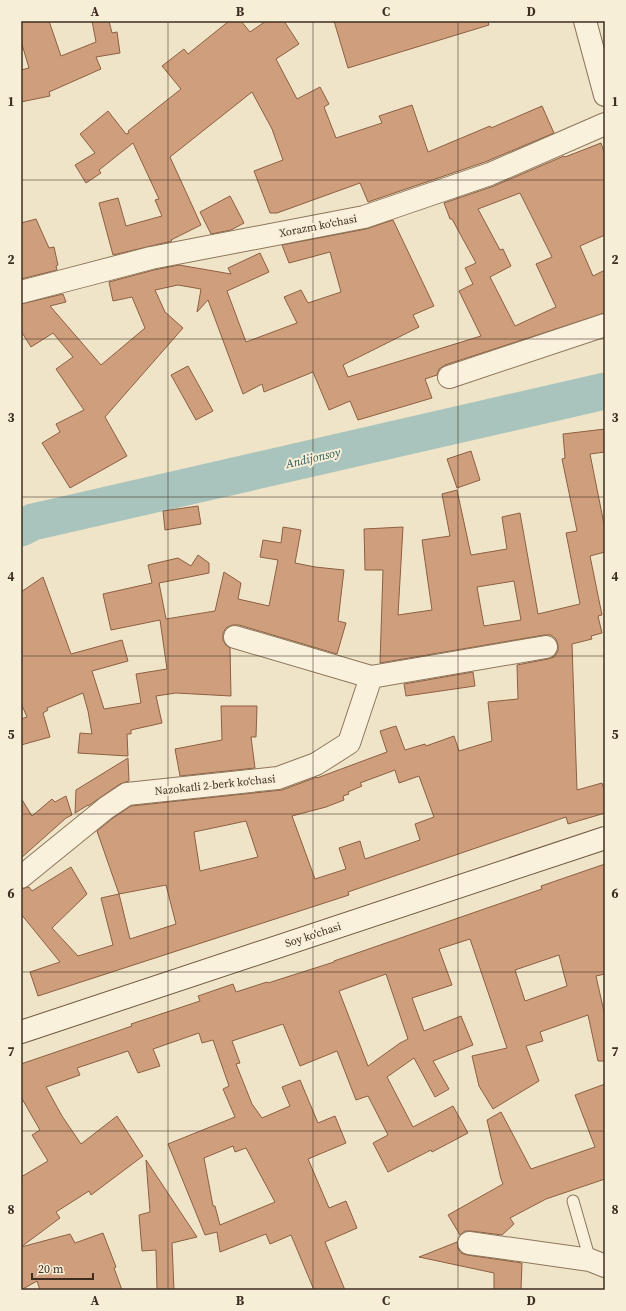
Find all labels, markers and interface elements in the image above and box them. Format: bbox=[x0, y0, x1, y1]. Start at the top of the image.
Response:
text: A bbox=[91, 3, 100, 20]
text: B bbox=[236, 3, 245, 20]
text: C bbox=[382, 3, 390, 20]
text: D bbox=[526, 3, 536, 20]
text: 1 bbox=[7, 93, 15, 110]
text: 1 bbox=[611, 93, 619, 110]
street label: Xorazm koʻchasi bbox=[278, 211, 358, 241]
text: 2 bbox=[7, 251, 15, 268]
text: 2 bbox=[611, 251, 619, 268]
text: 3 bbox=[7, 409, 15, 426]
text: 3 bbox=[611, 409, 619, 426]
water label: Andijonsoy bbox=[283, 444, 342, 472]
text: 4 bbox=[7, 568, 15, 585]
text: 4 bbox=[611, 568, 619, 585]
text: 5 bbox=[7, 726, 15, 743]
text: 5 bbox=[611, 726, 619, 743]
street label: Nazokatli 2-berk koʻchasi bbox=[154, 771, 276, 799]
text: 6 bbox=[7, 885, 15, 902]
text: 6 bbox=[611, 885, 619, 902]
street label: Soy ko'chasi bbox=[283, 919, 343, 951]
text: 7 bbox=[7, 1043, 15, 1060]
text: 7 bbox=[611, 1043, 619, 1060]
text: 8 bbox=[7, 1201, 15, 1218]
text: 8 bbox=[611, 1201, 619, 1218]
scale bar bbox=[32, 1255, 93, 1281]
text: 20 m bbox=[38, 1261, 64, 1277]
text: A bbox=[91, 1292, 100, 1309]
text: B bbox=[236, 1292, 245, 1309]
text: C bbox=[382, 1292, 390, 1309]
text: D bbox=[526, 1292, 536, 1309]

